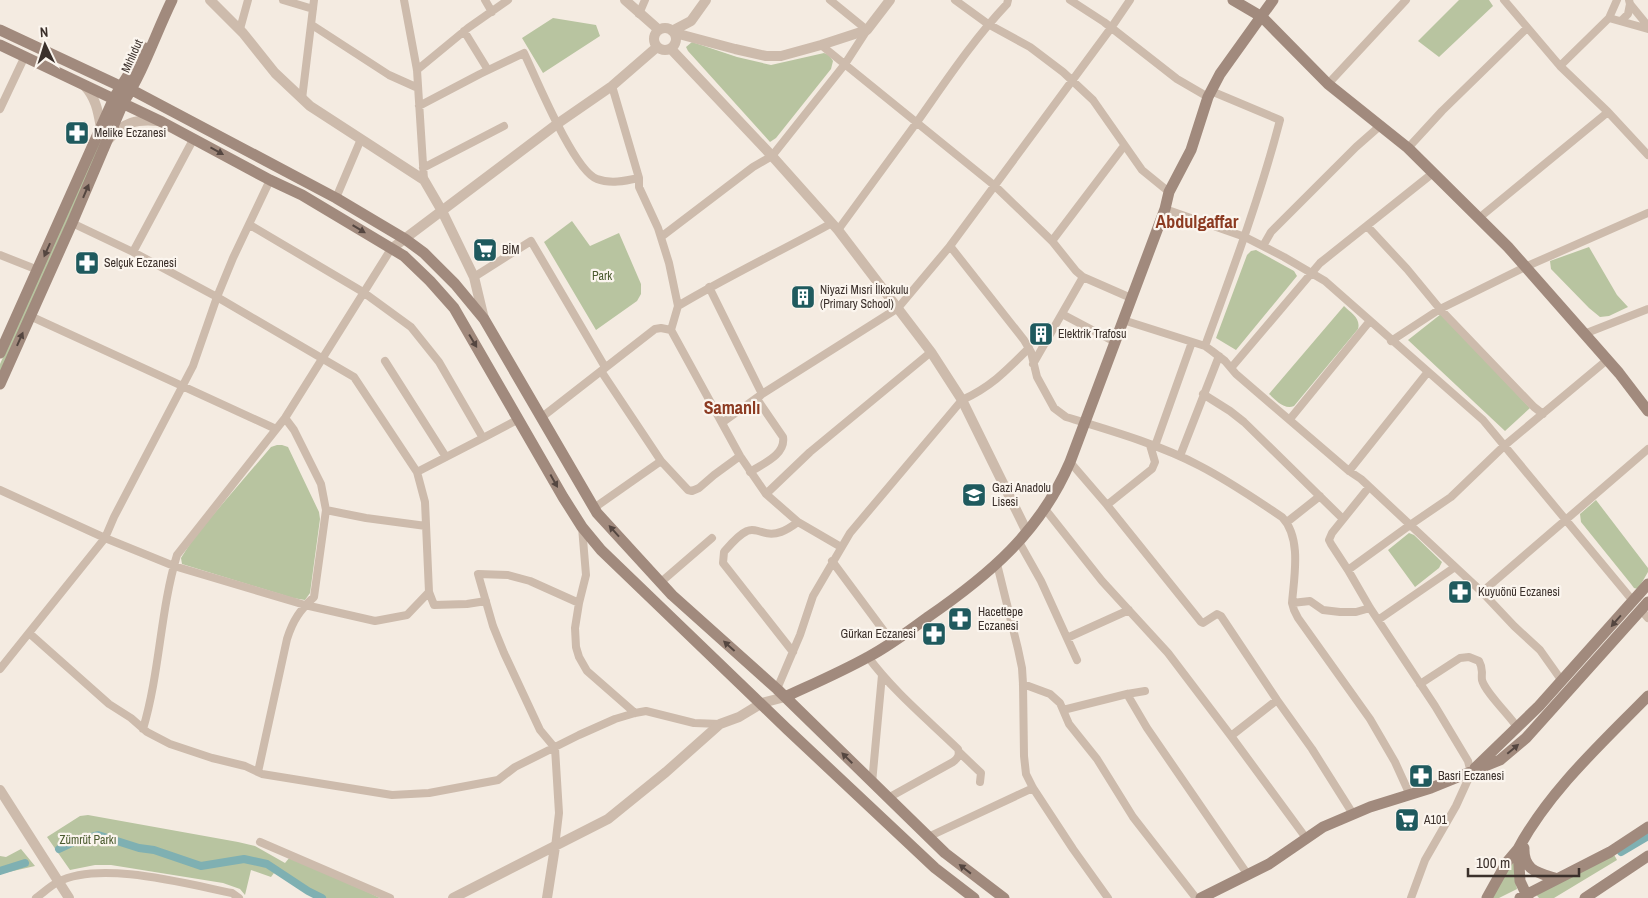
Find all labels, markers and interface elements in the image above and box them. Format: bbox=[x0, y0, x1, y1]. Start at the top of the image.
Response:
north arrow bbox=[20, 20, 70, 70]
text: N bbox=[39, 23, 49, 41]
street label: Mıhlıdut bbox=[118, 37, 147, 75]
pharmacy icon: Melike Eczanesi bbox=[64, 120, 90, 146]
place label: Melike Eczanesi bbox=[94, 125, 166, 141]
one-way arrow bbox=[209, 147, 224, 155]
one-way arrow bbox=[82, 184, 90, 198]
district label: Abdulgaffar bbox=[1156, 209, 1239, 234]
one-way arrow bbox=[352, 225, 365, 234]
supermarket icon: BİM bbox=[472, 237, 498, 263]
place label: BİM bbox=[502, 242, 520, 258]
one-way arrow bbox=[42, 243, 50, 257]
pharmacy icon: Selçuk Eczanesi bbox=[74, 250, 100, 276]
place label: Selçuk Eczanesi bbox=[104, 255, 177, 271]
park label: Park bbox=[592, 268, 612, 284]
place label: Niyazi Mısri İlkokulu (Primary School) bbox=[820, 282, 909, 312]
building icon: Niyazi Mısri İlkokulu (Primary School) bbox=[790, 284, 816, 310]
building icon: Elektrik Trafosu bbox=[1028, 321, 1054, 347]
place label: Elektrik Trafosu bbox=[1058, 326, 1126, 342]
one-way arrow bbox=[16, 332, 24, 346]
one-way arrow bbox=[469, 334, 478, 347]
district label: Samanlı bbox=[704, 395, 760, 420]
one-way arrow bbox=[550, 474, 558, 489]
place label: Gazi Anadolu Lisesi bbox=[992, 480, 1051, 510]
school or university icon: Gazi Anadolu Lisesi bbox=[961, 482, 987, 508]
one-way arrow bbox=[608, 526, 620, 538]
pharmacy icon: Kuyuönü Eczanesi bbox=[1447, 579, 1473, 605]
place label: Kuyuönü Eczanesi bbox=[1478, 584, 1560, 600]
place label: Hacettepe Eczanesi bbox=[978, 604, 1023, 634]
pharmacy icon: Hacettepe Eczanesi bbox=[947, 606, 973, 632]
one-way arrow bbox=[1610, 614, 1622, 626]
pharmacy icon: Gürkan Eczanesi bbox=[921, 621, 947, 647]
place label: Gürkan Eczanesi bbox=[841, 626, 916, 642]
one-way arrow bbox=[724, 640, 736, 652]
one-way arrow bbox=[1506, 744, 1519, 755]
one-way arrow bbox=[841, 752, 853, 764]
pharmacy icon: Basri Eczanesi bbox=[1408, 763, 1434, 789]
place label: Basri Eczanesi bbox=[1438, 768, 1504, 784]
supermarket icon: A101 bbox=[1394, 807, 1420, 833]
place label: A101 bbox=[1423, 812, 1448, 828]
park label: Zümrüt Parkı bbox=[60, 832, 116, 848]
scale bar bbox=[1468, 846, 1579, 878]
text: 100 m bbox=[1476, 852, 1510, 873]
one-way arrow bbox=[958, 864, 972, 874]

